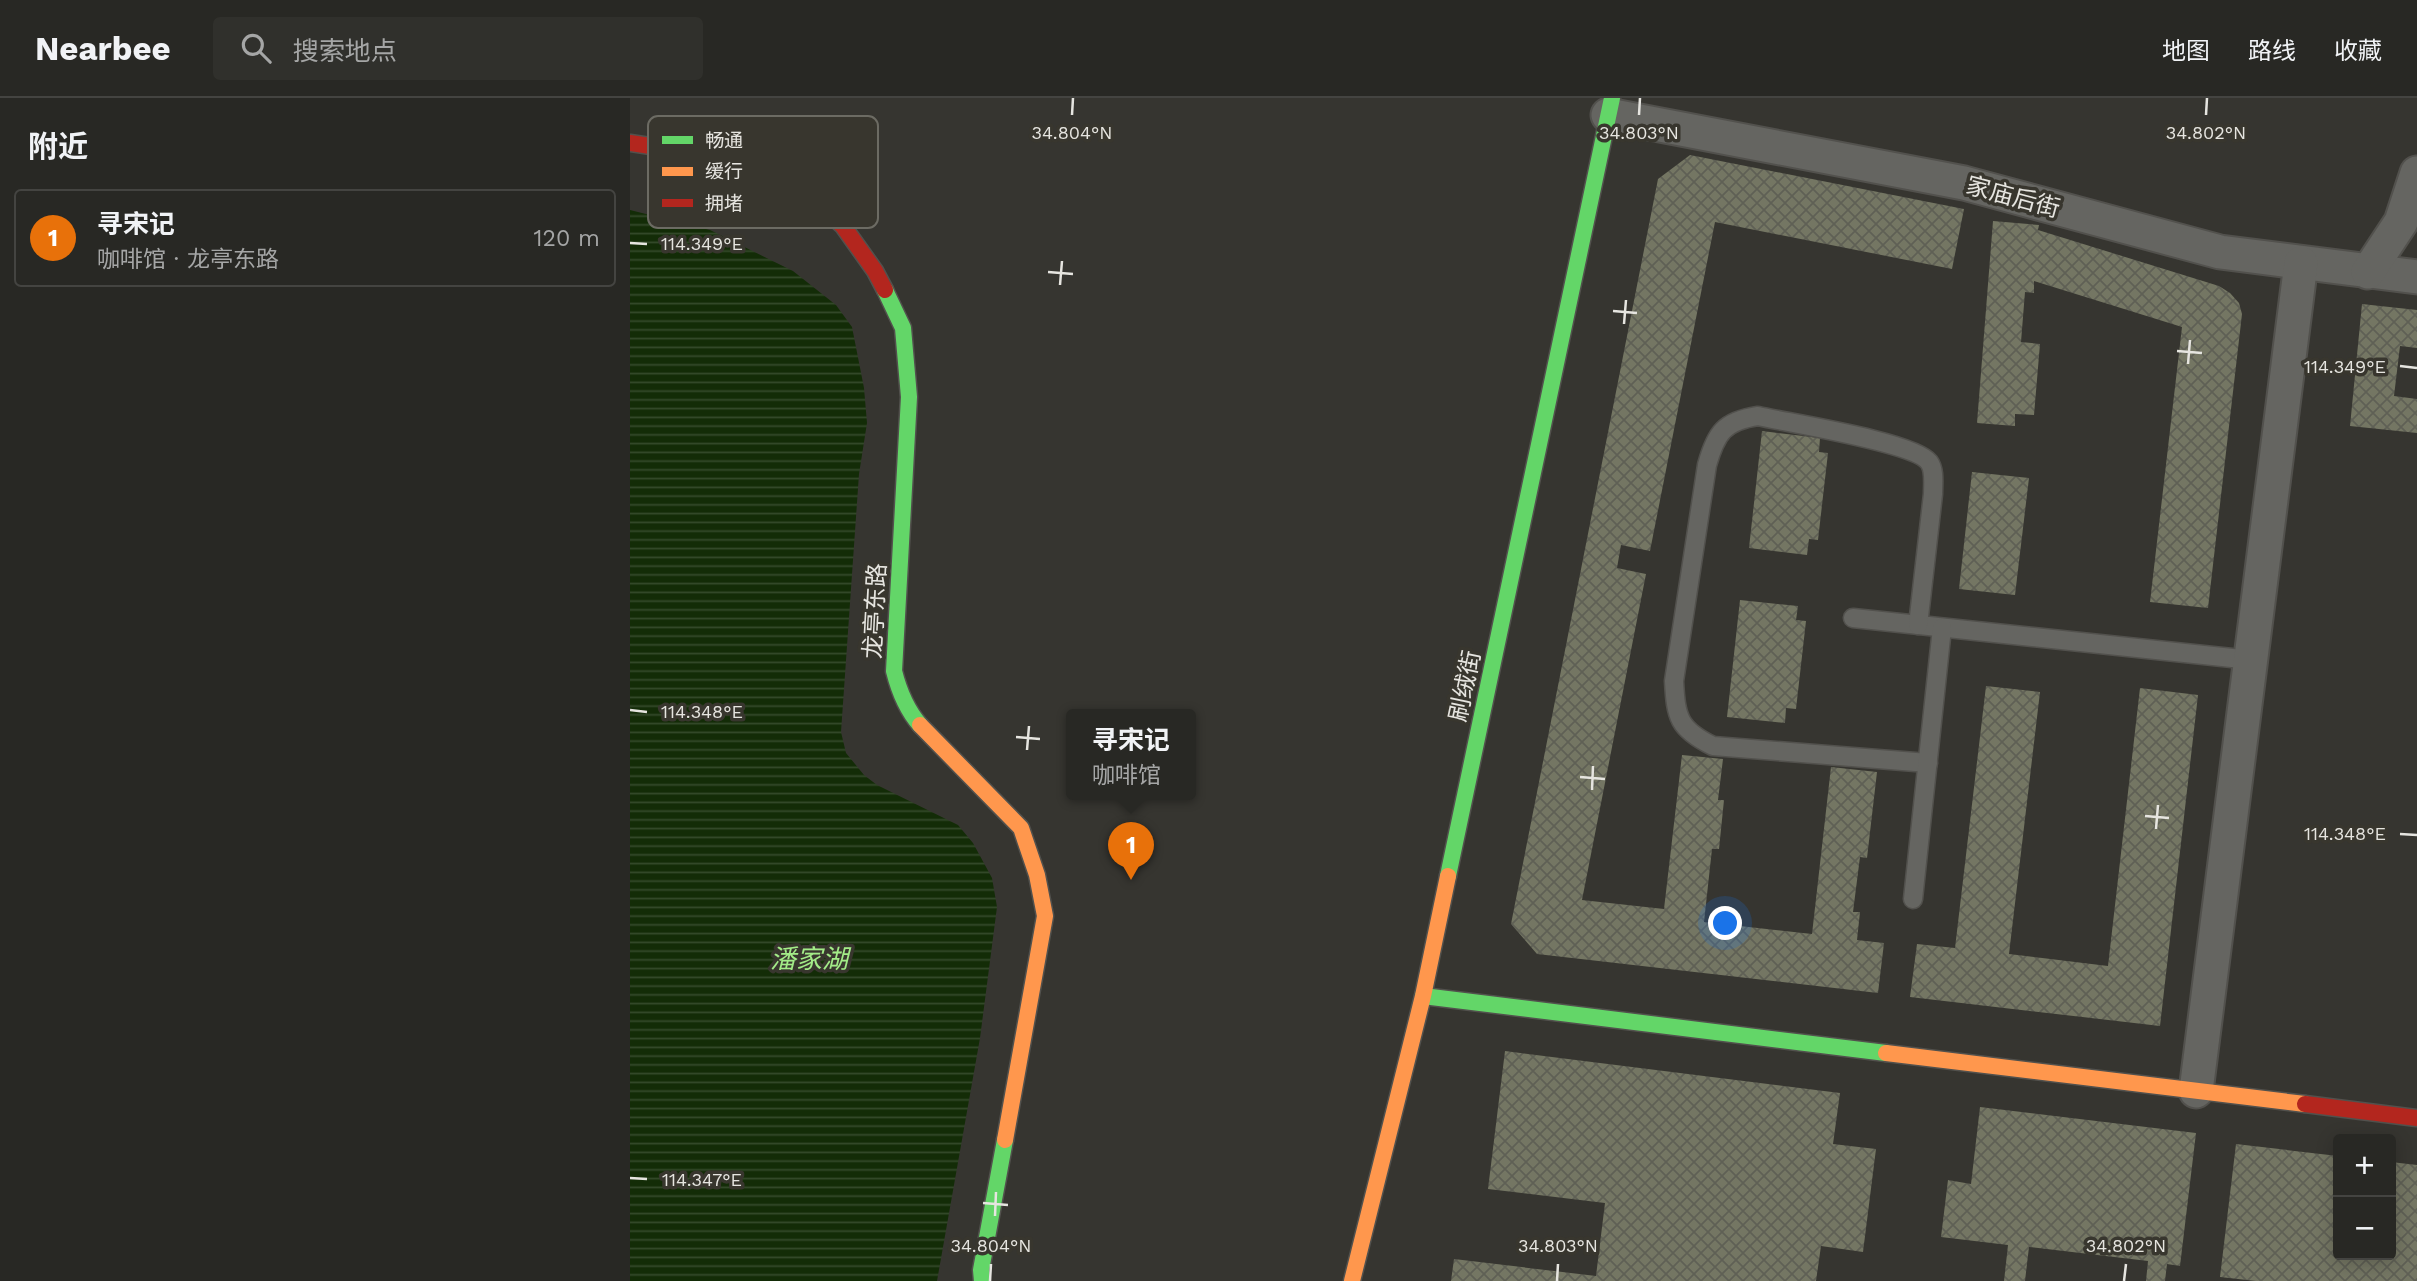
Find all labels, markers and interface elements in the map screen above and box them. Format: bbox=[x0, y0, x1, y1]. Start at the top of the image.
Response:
search box bbox=[213, 17, 703, 80]
text: Nearbee bbox=[35, 29, 171, 68]
icon: search bbox=[237, 29, 275, 67]
text: 搜索地点 bbox=[293, 36, 397, 66]
text: 地图 bbox=[2162, 37, 2210, 65]
text: 路线 bbox=[2248, 37, 2296, 65]
text: 收藏 bbox=[2334, 37, 2382, 65]
legend bbox=[648, 116, 878, 228]
text: 34.804°N bbox=[1032, 122, 1112, 143]
text: 34.803°N bbox=[1599, 122, 1679, 143]
text: 34.802°N bbox=[2166, 122, 2246, 143]
text: 附近 bbox=[28, 129, 88, 164]
text: 畅通 bbox=[705, 129, 743, 152]
text: 缓行 bbox=[705, 160, 743, 183]
street label: 家庙后街 bbox=[1963, 171, 2063, 223]
text: 拥堵 bbox=[705, 192, 743, 215]
text: 寻宋记 bbox=[97, 209, 175, 239]
text: 1 bbox=[48, 225, 58, 252]
text: 120 m bbox=[534, 225, 600, 252]
text: 114.349°E bbox=[661, 233, 743, 254]
text: 咖啡馆 · 龙亭东路 bbox=[97, 246, 279, 273]
text: 114.349°E bbox=[2304, 356, 2386, 377]
street label: 龙亭东路 bbox=[859, 562, 891, 660]
street label: 刷绒街 bbox=[1444, 648, 1486, 724]
text: 114.348°E bbox=[661, 701, 743, 722]
popup bbox=[1066, 709, 1196, 800]
text: 寻宋记 bbox=[1092, 725, 1170, 755]
text: 咖啡馆 bbox=[1092, 762, 1161, 789]
pin: 1 bbox=[1108, 822, 1154, 880]
text: 114.348°E bbox=[2304, 823, 2386, 844]
your location bbox=[1708, 906, 1742, 940]
water label: 潘家湖 bbox=[770, 944, 852, 974]
map controls bbox=[2333, 1134, 2396, 1260]
button: + bbox=[2333, 1134, 2396, 1197]
text: 114.347°E bbox=[662, 1169, 742, 1190]
button: − bbox=[2333, 1197, 2396, 1260]
text: 34.804°N bbox=[951, 1235, 1031, 1256]
text: 34.803°N bbox=[1518, 1235, 1598, 1256]
text: 34.802°N bbox=[2086, 1235, 2166, 1256]

